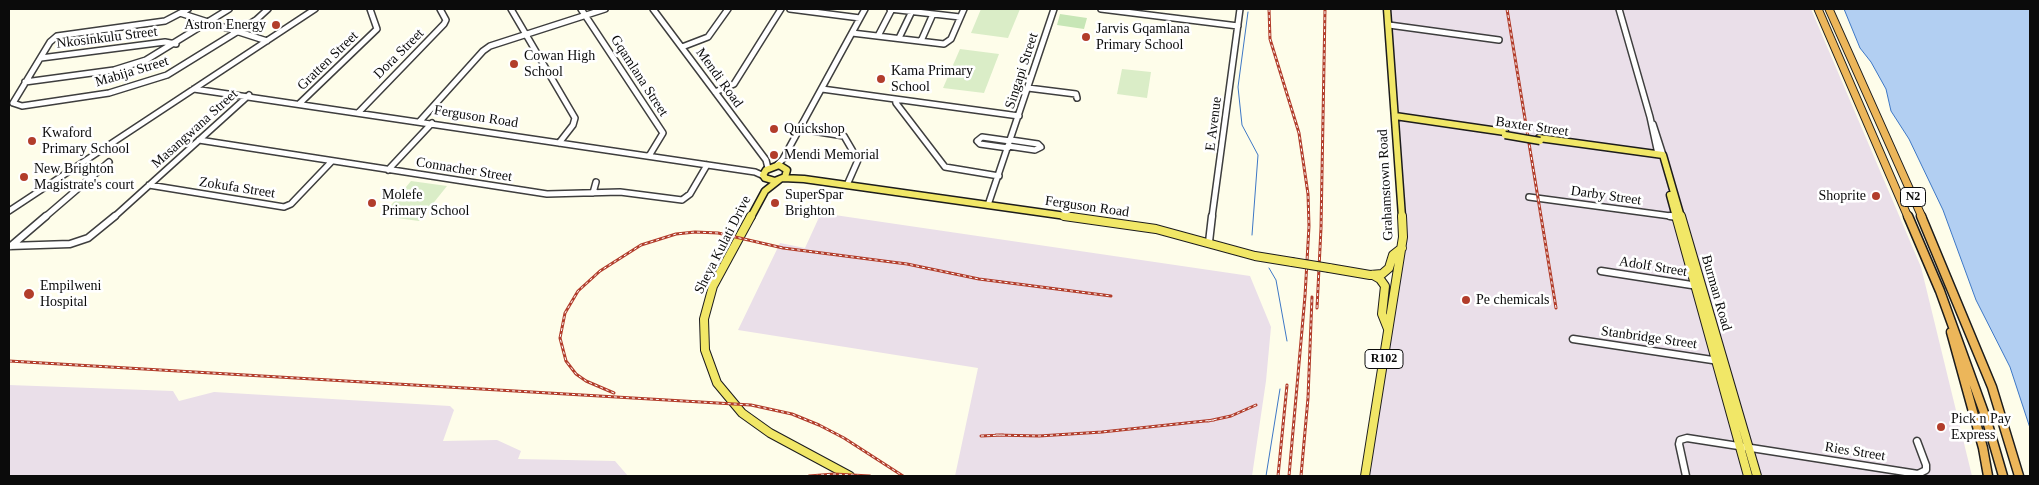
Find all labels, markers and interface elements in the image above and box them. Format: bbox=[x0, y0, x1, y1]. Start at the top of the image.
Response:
place label: Astron Energy bbox=[184, 17, 266, 33]
marker: Astron Energy bbox=[270, 19, 282, 31]
place label: Jarvis Gqamlana Primary School bbox=[1096, 21, 1190, 54]
street label: Nkosinkulu Street bbox=[56, 23, 158, 53]
street label: Dora Street bbox=[370, 25, 428, 83]
street label: Gratten Street bbox=[294, 28, 362, 94]
street label: Singapi Street bbox=[1002, 31, 1042, 111]
marker: Jarvis Gqamlana Primary School bbox=[1080, 31, 1092, 43]
street label: Gqamlana Street bbox=[606, 32, 672, 120]
street label: Mendi Road bbox=[692, 45, 746, 111]
place label: Cowan High School bbox=[524, 48, 595, 80]
street label: Mabija Street bbox=[93, 53, 171, 91]
marker: Cowan High School bbox=[508, 58, 520, 70]
place label: Kama Primary School bbox=[891, 63, 973, 95]
marker: Kama Primary School bbox=[875, 73, 887, 85]
street label: Masangwana Street bbox=[148, 86, 242, 172]
street label: E Avenue bbox=[1202, 96, 1226, 152]
street label: Ferguson Road bbox=[433, 102, 519, 132]
street label: Baxter Street bbox=[1494, 114, 1570, 140]
place label: Quickshop bbox=[784, 121, 845, 137]
marker: Quickshop bbox=[768, 123, 780, 135]
place label: Kwaford Primary School bbox=[42, 125, 129, 158]
street label: Grahamstown Road bbox=[1375, 129, 1397, 241]
marker: Kwaford Primary School bbox=[26, 135, 38, 147]
place label: Mendi Memorial bbox=[784, 147, 879, 163]
marker: Mendi Memorial bbox=[768, 149, 780, 161]
street label: Connacher Street bbox=[415, 154, 513, 186]
place label: New Brighton Magistrate's court bbox=[34, 161, 134, 193]
marker: New Brighton Magistrate's court bbox=[18, 171, 30, 183]
street label: Zokufa Street bbox=[198, 174, 276, 202]
street label: Darby Street bbox=[1570, 183, 1642, 209]
place label: Molefe Primary School bbox=[382, 187, 469, 220]
place label: SuperSpar Brighton bbox=[785, 187, 843, 220]
place label: Shoprite bbox=[1819, 188, 1866, 204]
road number: N2 bbox=[1900, 188, 1926, 206]
marker: Shoprite bbox=[1870, 190, 1882, 202]
street label: Sheya Kulati Drive bbox=[691, 193, 755, 297]
street label: Ferguson Road bbox=[1044, 193, 1130, 221]
marker: Molefe Primary School bbox=[366, 197, 378, 209]
marker: SuperSpar Brighton bbox=[769, 197, 781, 209]
street label: Adolf Street bbox=[1618, 253, 1688, 281]
street label: Burman Road bbox=[1697, 253, 1735, 333]
place label: Empilweni Hospital bbox=[40, 278, 101, 310]
marker: Empilweni Hospital bbox=[22, 287, 36, 301]
place label: Pe chemicals bbox=[1476, 292, 1549, 308]
marker: Pe chemicals bbox=[1460, 294, 1472, 306]
street label: Stanbridge Street bbox=[1600, 323, 1698, 353]
road number: R102 bbox=[1365, 349, 1403, 368]
place label: Pick n Pay Express bbox=[1951, 411, 2011, 444]
marker: Pick n Pay Express bbox=[1935, 421, 1947, 433]
street label: Ries Street bbox=[1824, 439, 1886, 465]

